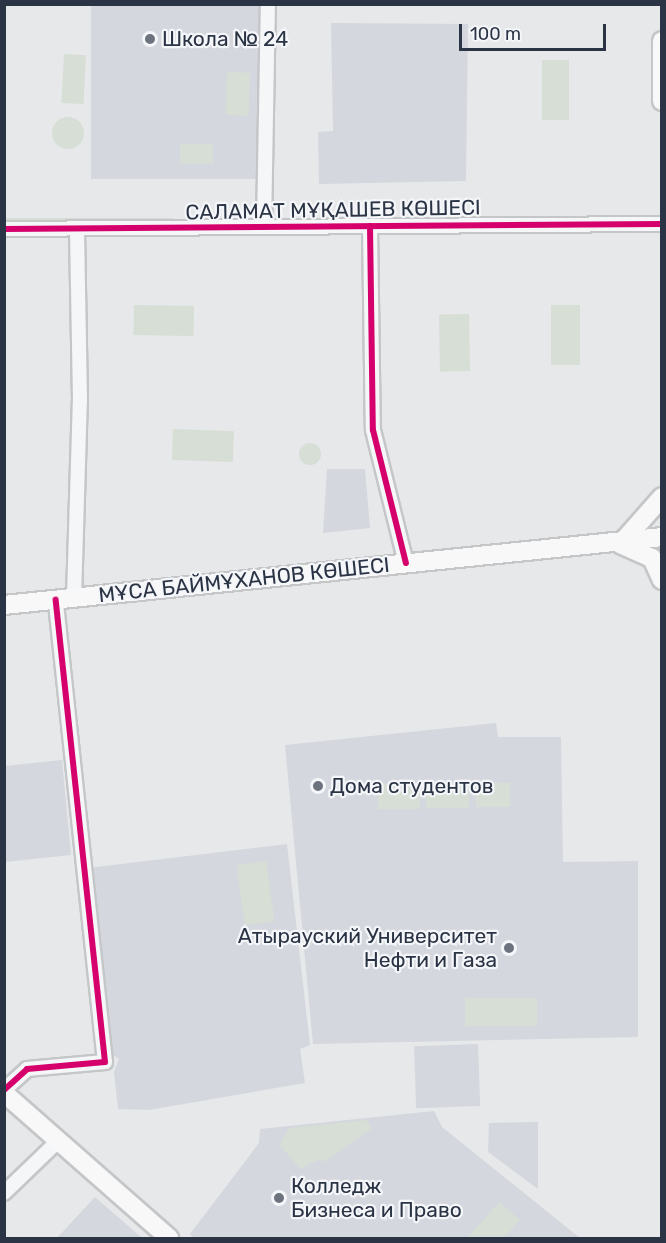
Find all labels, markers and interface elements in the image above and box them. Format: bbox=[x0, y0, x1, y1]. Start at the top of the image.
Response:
scale bar bbox=[462, 12, 609, 50]
text: 100 m bbox=[470, 23, 521, 45]
place label: Школа № 24 bbox=[162, 26, 288, 52]
marker: Школа № 24 bbox=[143, 32, 157, 46]
street label: САЛАМАТ МҰҚАШЕВ КӨШЕСІ bbox=[185, 195, 481, 225]
street label: МҰСА БАЙМҰХАНОВ КӨШЕСІ bbox=[97, 552, 391, 608]
place label: Дома студентов bbox=[330, 773, 494, 799]
marker: Дома студентов bbox=[311, 779, 325, 793]
place label: Атырауский Университет Нефти и Газа bbox=[238, 923, 497, 973]
marker: Атырауский Университет Нефти и Газа bbox=[502, 941, 516, 955]
place label: Колледж Бизнеса и Право bbox=[291, 1173, 462, 1223]
marker: Колледж Бизнеса и Право bbox=[272, 1191, 286, 1205]

